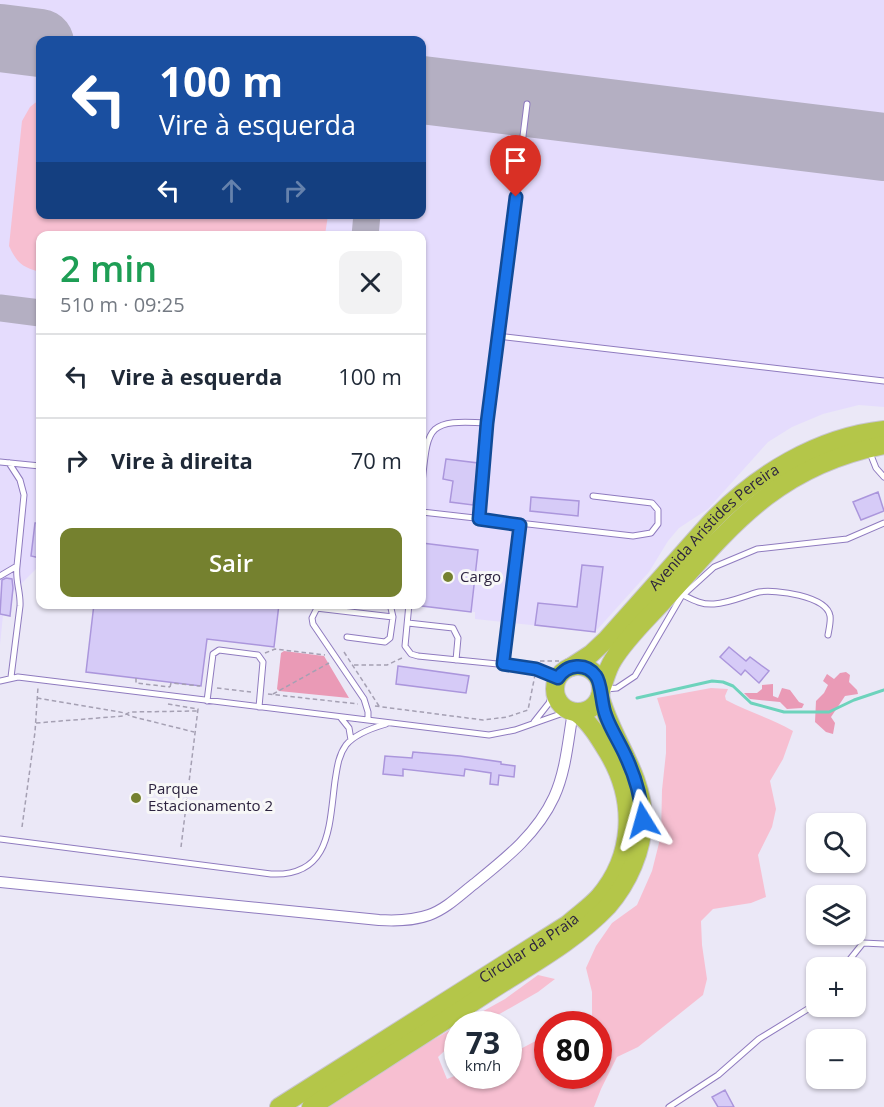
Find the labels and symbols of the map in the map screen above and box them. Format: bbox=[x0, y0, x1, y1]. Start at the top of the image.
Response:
pin bbox=[490, 135, 541, 197]
street label: Avenida Aristides Pereira bbox=[644, 459, 782, 594]
place label: Cargo bbox=[460, 566, 501, 586]
marker: Cargo bbox=[441, 570, 455, 584]
place label: Parque Estacionamento 2 bbox=[148, 778, 273, 815]
position arrow bbox=[611, 788, 675, 852]
marker: Parque Estacionamento 2 bbox=[129, 791, 143, 805]
street label: Circular da Praia bbox=[475, 908, 582, 987]
speed limit sign: 80 bbox=[534, 1011, 612, 1089]

